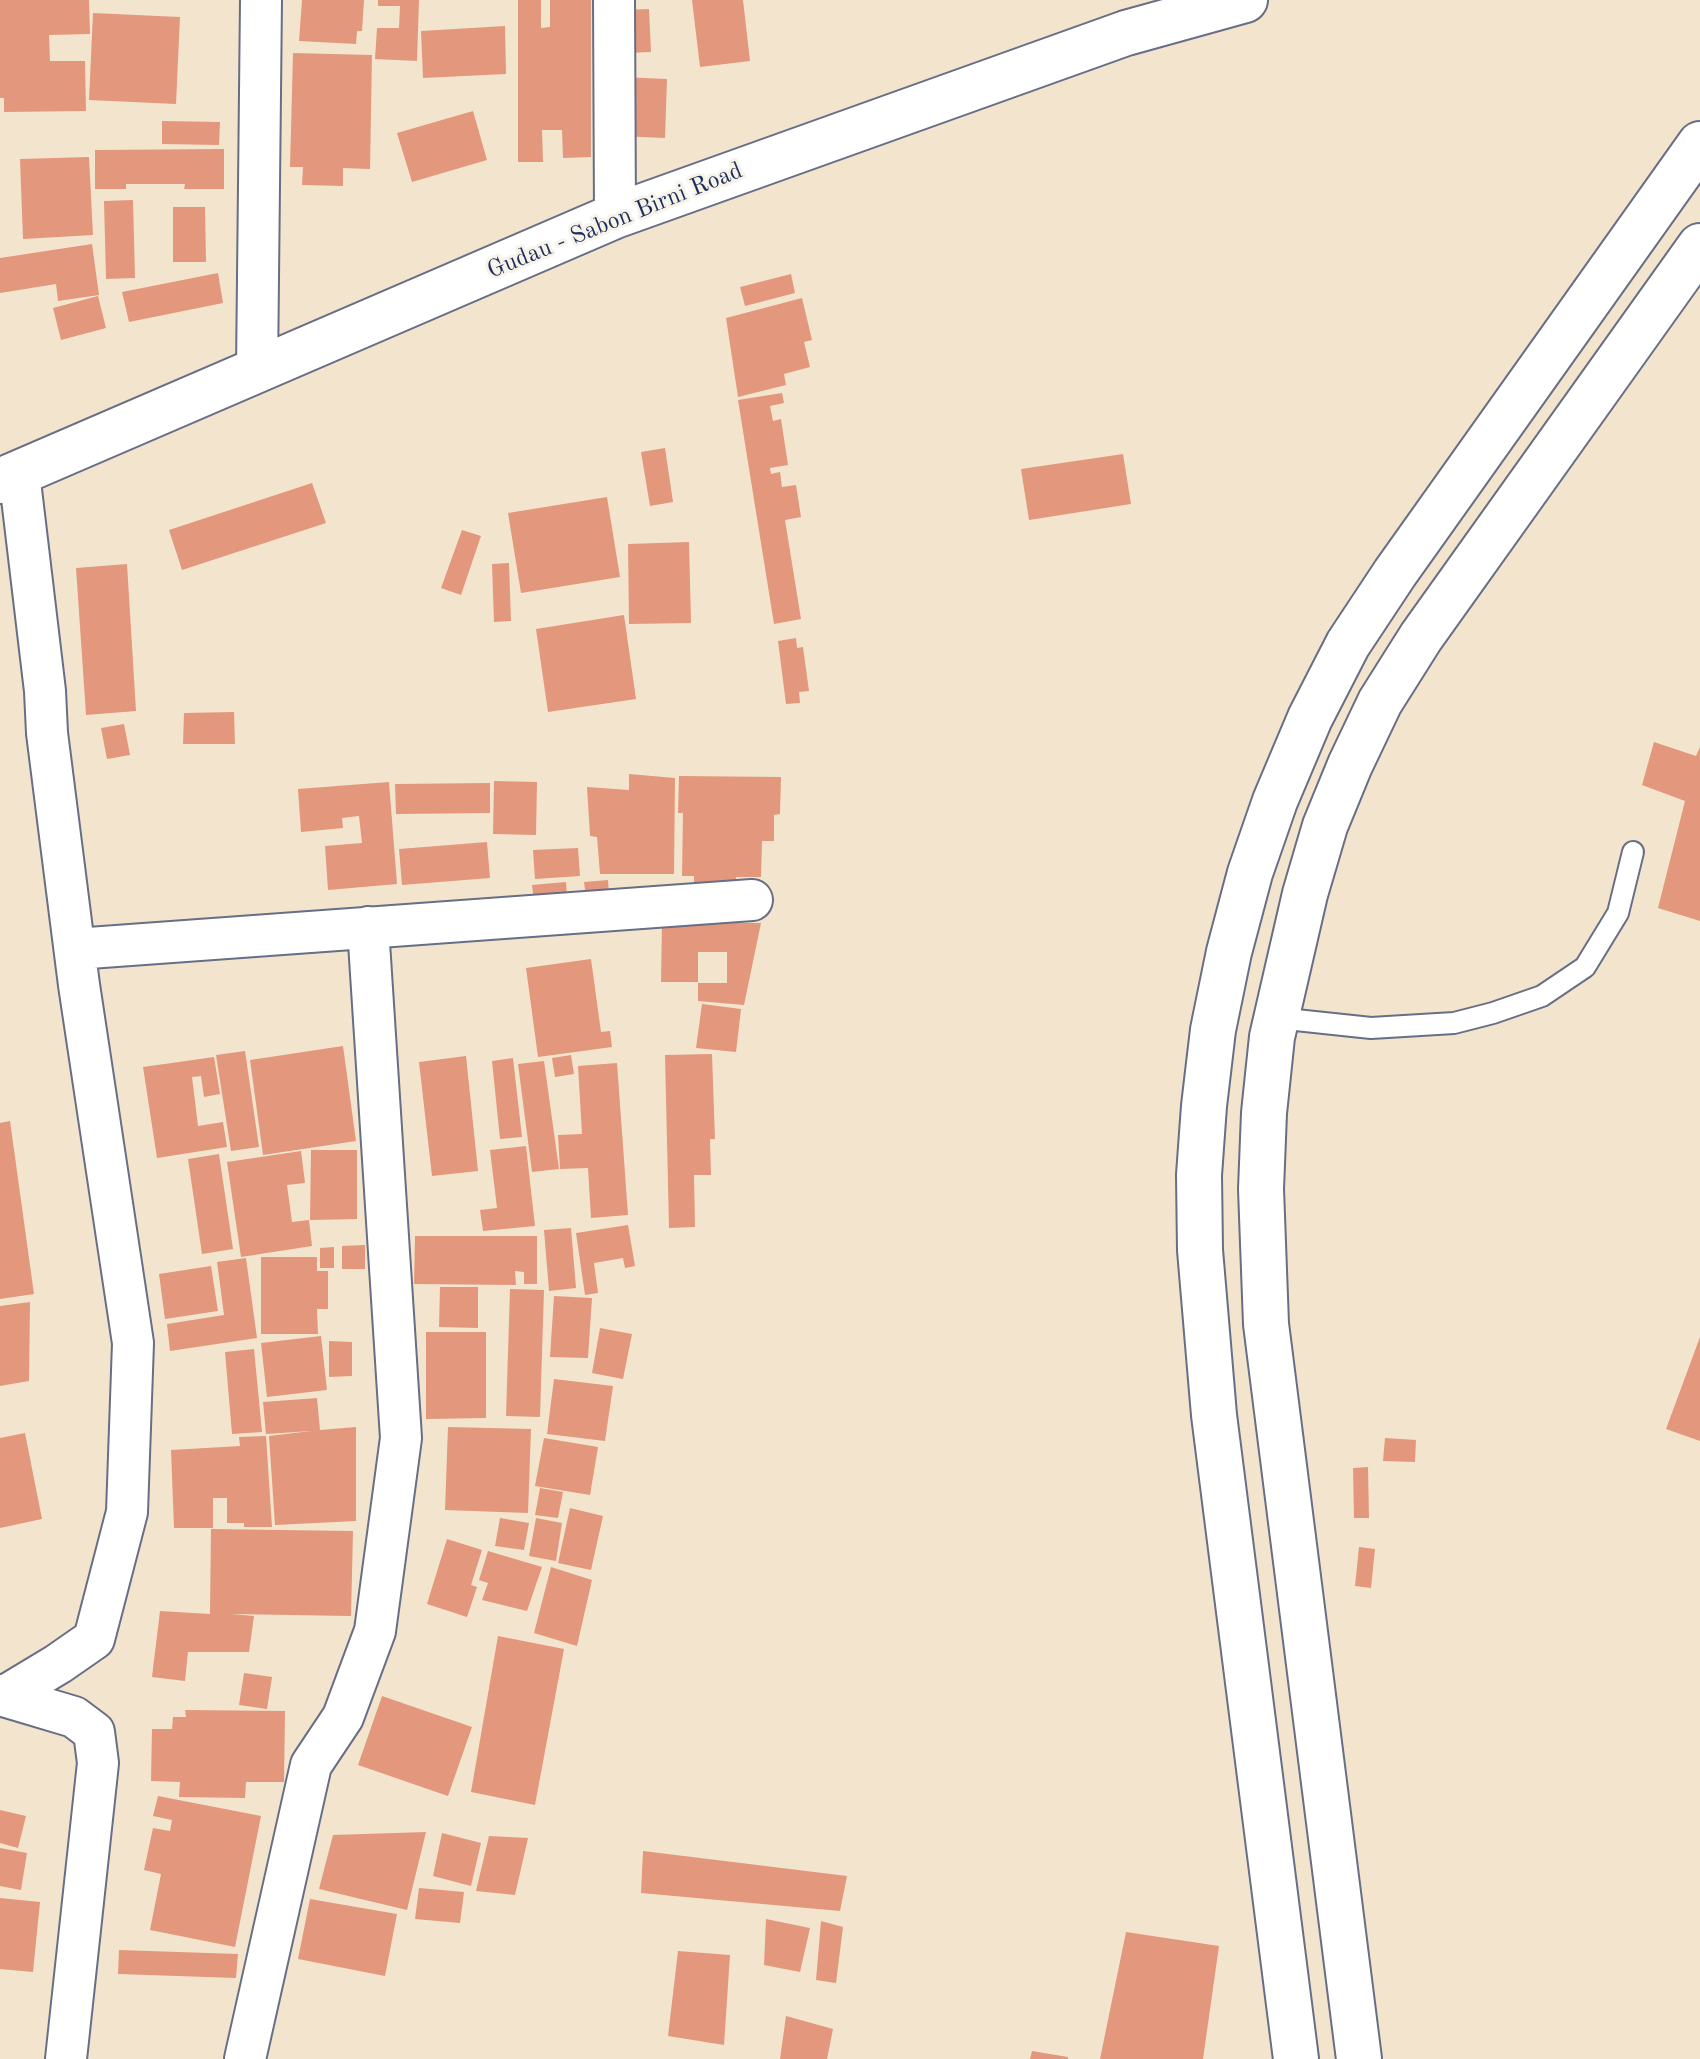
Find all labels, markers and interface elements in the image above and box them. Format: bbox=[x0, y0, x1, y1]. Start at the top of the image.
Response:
street label: Gudau - Sabon Birni Road bbox=[483, 157, 747, 285]

